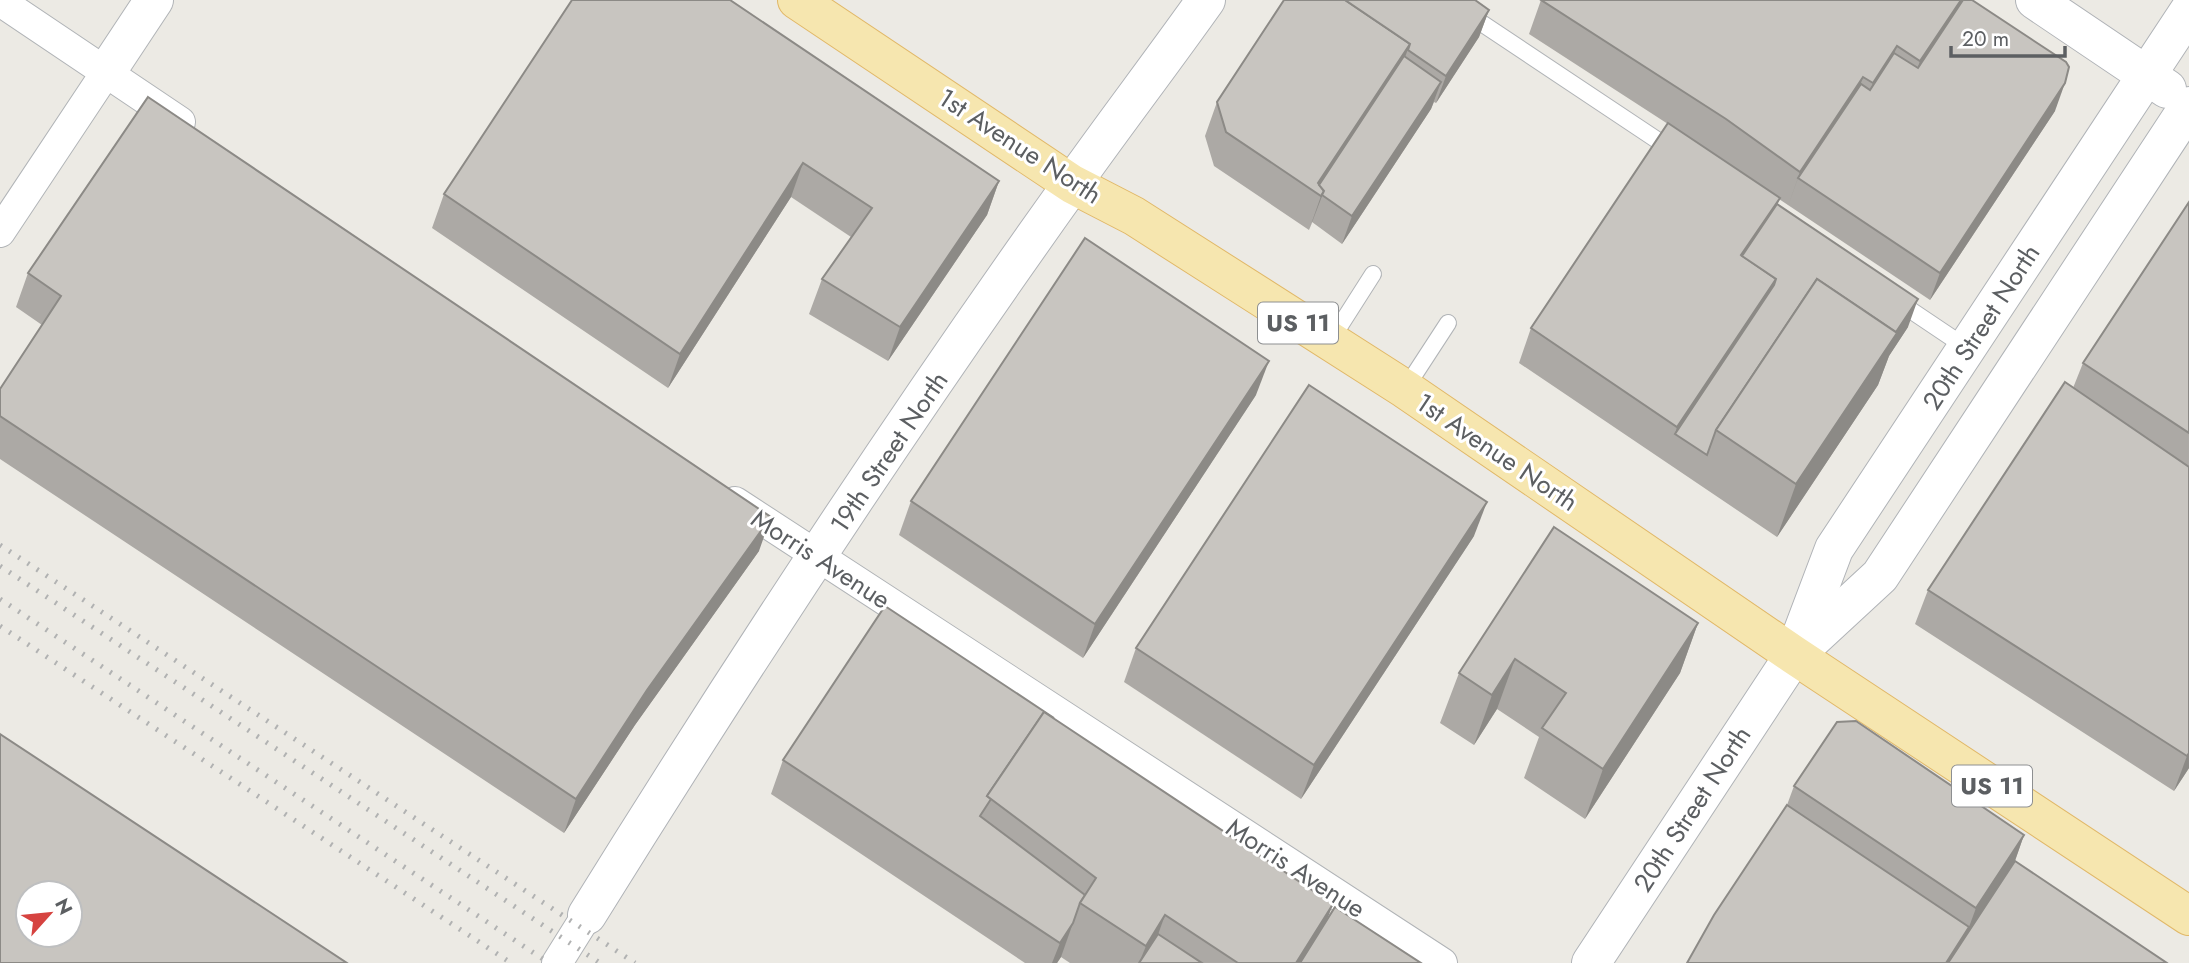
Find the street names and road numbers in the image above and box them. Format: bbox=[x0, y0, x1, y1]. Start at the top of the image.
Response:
street label: 1st Avenue North bbox=[931, 79, 1109, 213]
street label: 20th Street North bbox=[1913, 237, 2049, 417]
road number: US 11 bbox=[1258, 302, 1338, 344]
street label: 19th Street North bbox=[821, 364, 957, 540]
street label: 1st Avenue North bbox=[1408, 384, 1586, 520]
street label: Morris Avenue bbox=[744, 500, 898, 618]
street label: 20th Street North bbox=[1624, 719, 1760, 899]
road number: US 11 bbox=[1952, 766, 2032, 806]
street label: Morris Avenue bbox=[1219, 809, 1373, 927]

